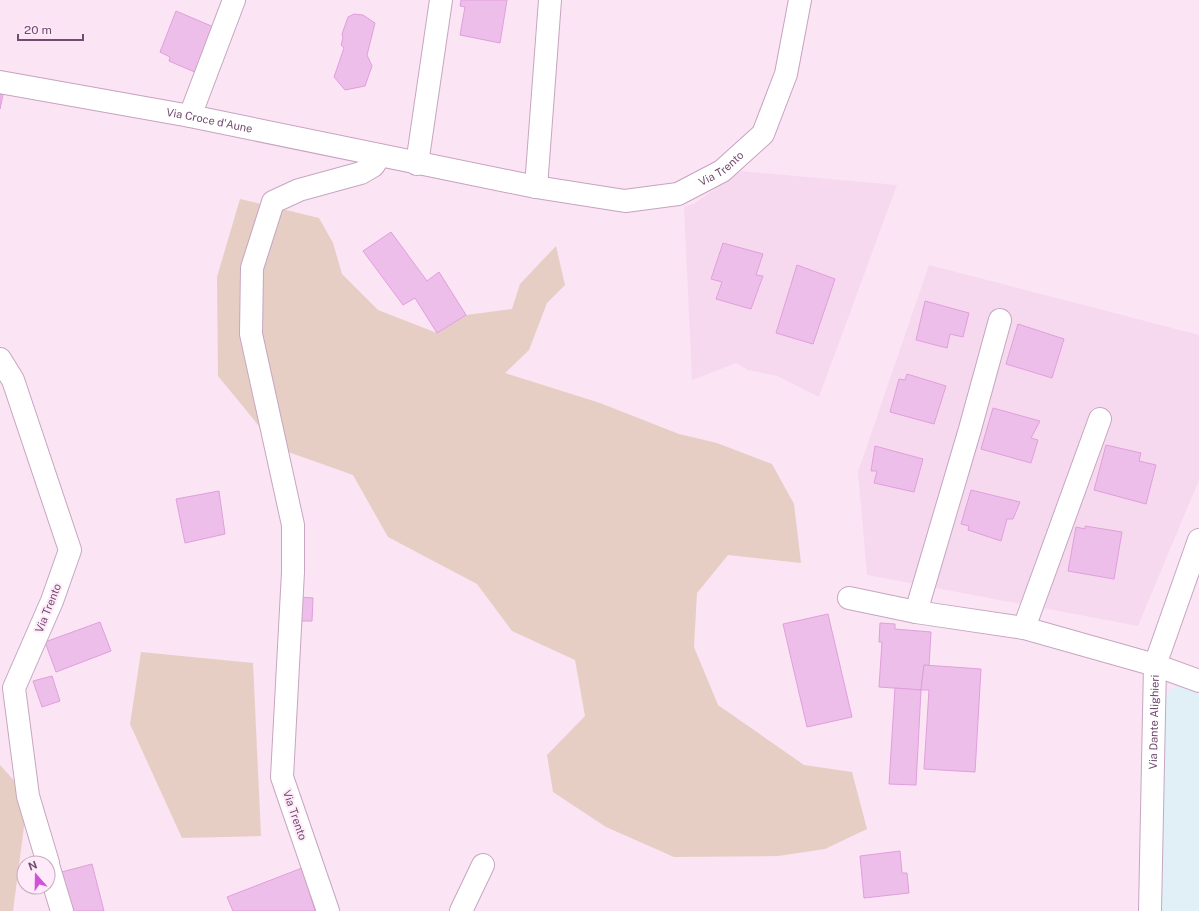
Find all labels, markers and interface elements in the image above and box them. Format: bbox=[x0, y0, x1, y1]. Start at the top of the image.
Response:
scale bar bbox=[18, 16, 83, 42]
text: 20 m bbox=[24, 23, 52, 37]
street label: Via Croce d'Aune bbox=[165, 106, 254, 135]
street label: Via Trento bbox=[697, 149, 746, 188]
street label: Via Trento bbox=[33, 582, 63, 634]
street label: Via Dante Alighieri bbox=[1147, 675, 1161, 770]
street label: Via Trento bbox=[281, 788, 309, 842]
north arrow bbox=[16, 855, 56, 895]
text: N bbox=[26, 858, 39, 873]

